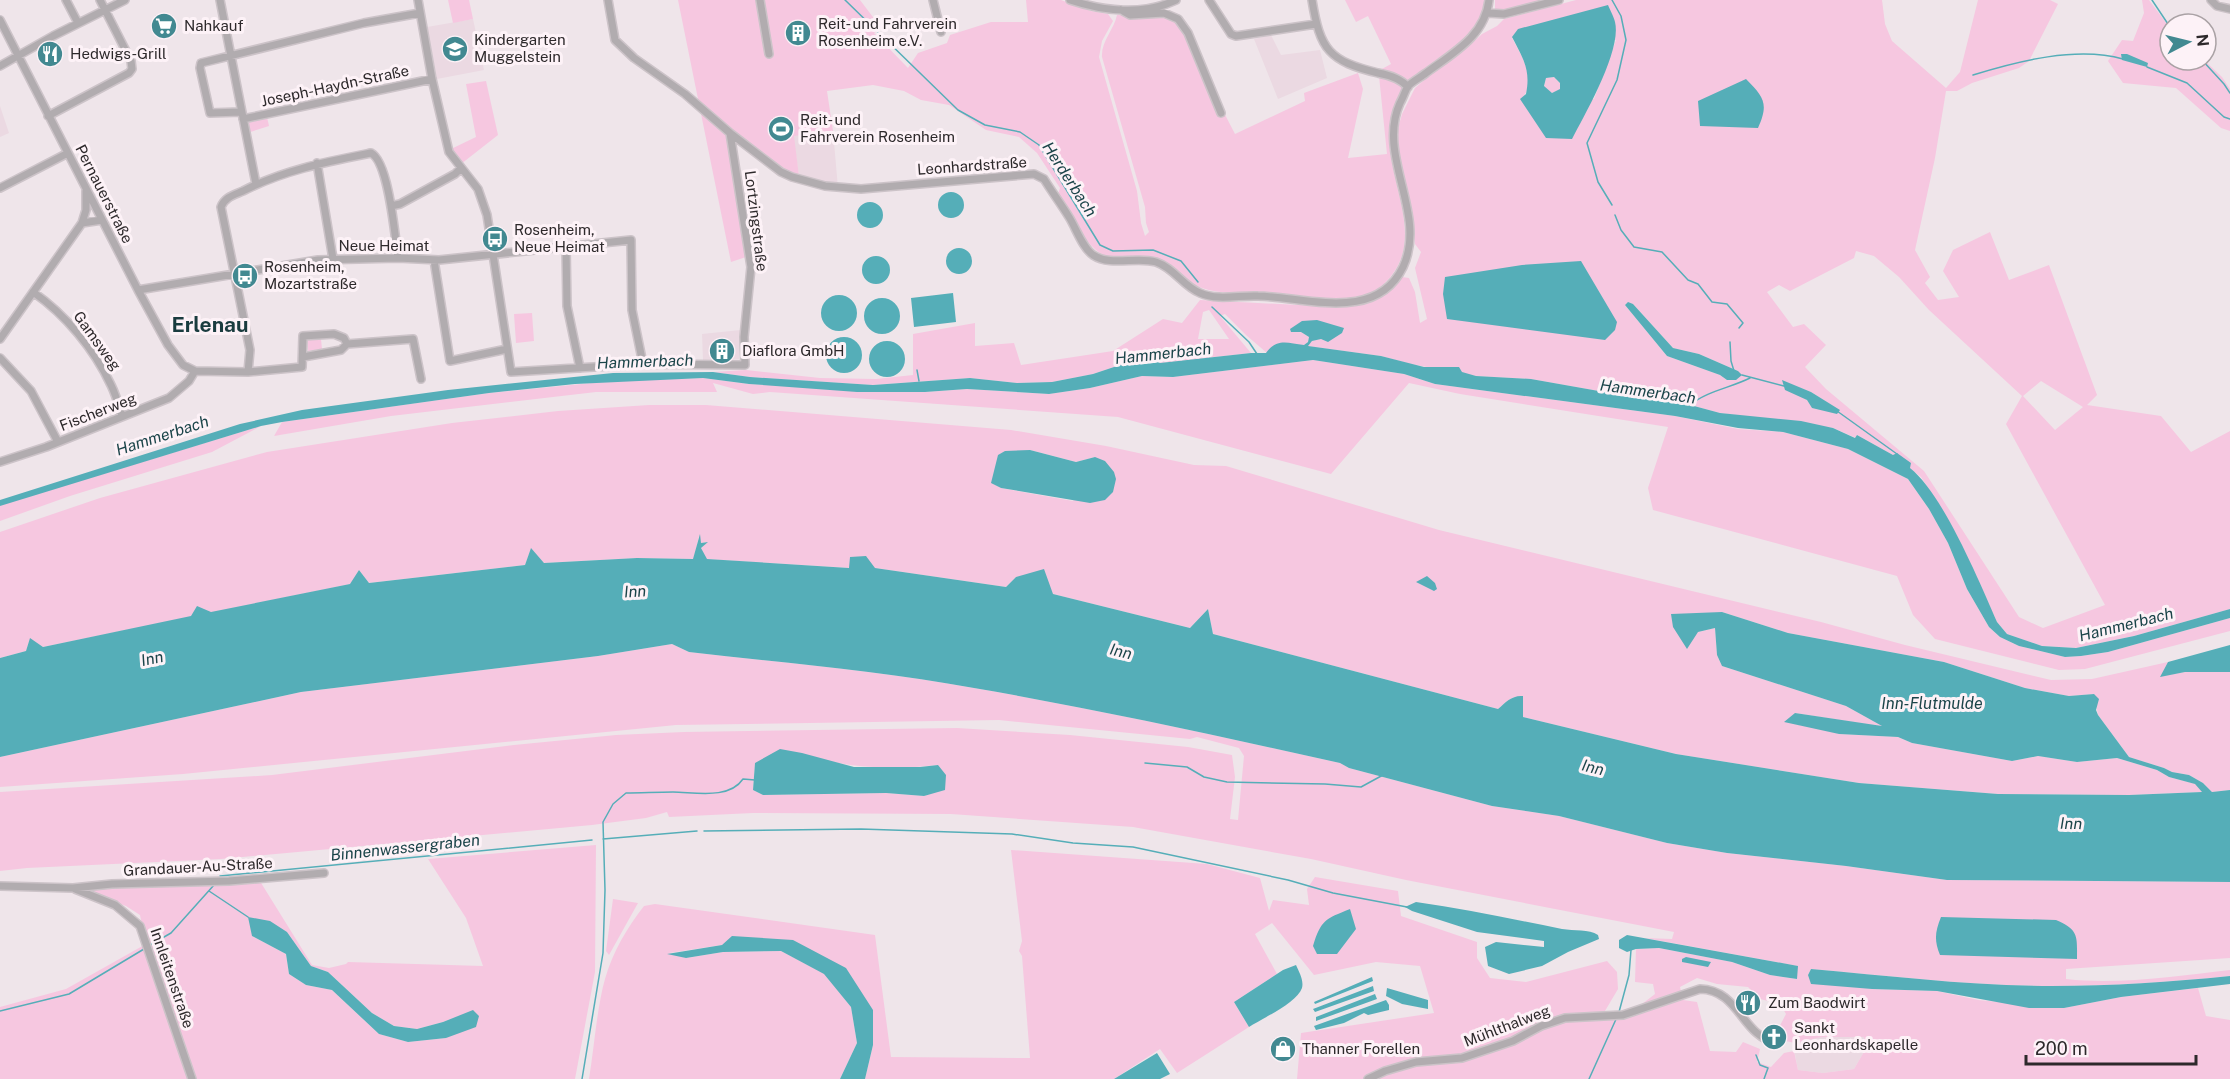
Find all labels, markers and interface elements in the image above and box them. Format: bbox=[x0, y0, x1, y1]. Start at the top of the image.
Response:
supermarket icon: Nahkauf bbox=[149, 11, 179, 41]
north arrow bbox=[2158, 12, 2218, 72]
place label: Reit- und Fahrverein Rosenheim e.V. bbox=[818, 15, 957, 49]
place label: Nahkauf bbox=[184, 17, 243, 34]
building icon: Reit- und Fahrverein Rosenheim e.V. bbox=[783, 18, 813, 48]
place label: Kindergarten Muggelstein bbox=[474, 31, 566, 65]
text: N bbox=[2192, 33, 2213, 48]
school or university icon: Kindergarten Muggelstein bbox=[440, 34, 470, 64]
restaurant icon: Hedwigs-Grill bbox=[35, 39, 65, 69]
place label: Hedwigs-Grill bbox=[70, 45, 167, 62]
street label: Joseph-Haydn-Straße bbox=[259, 62, 410, 110]
place label: Reit- und Fahrverein Rosenheim bbox=[800, 111, 955, 145]
sports icon: Reit- und Fahrverein Rosenheim bbox=[766, 114, 796, 144]
water label: Herderbach bbox=[1038, 138, 1101, 220]
street label: Pernauerstraße bbox=[72, 142, 137, 246]
street label: Leonhardstraße bbox=[916, 153, 1027, 178]
street label: Lortzingstraße bbox=[742, 170, 771, 272]
place label: Rosenheim, Neue Heimat bbox=[514, 221, 605, 255]
bus stop icon: Rosenheim, Neue Heimat bbox=[480, 224, 510, 254]
street label: Neue Heimat bbox=[339, 237, 430, 254]
place label: Rosenheim, Mozartstraße bbox=[264, 258, 357, 292]
bus stop icon: Rosenheim, Mozartstraße bbox=[230, 261, 260, 291]
street label: Gamsweg bbox=[70, 308, 125, 374]
district label: Erlenau bbox=[172, 312, 249, 337]
building icon: Diaflora GmbH bbox=[707, 336, 737, 366]
water label: Hammerbach bbox=[1114, 339, 1212, 368]
place label: Diaflora GmbH bbox=[742, 342, 845, 359]
water label: Hammerbach bbox=[596, 350, 694, 373]
water label: Hammerbach bbox=[1599, 375, 1697, 408]
street label: Fischerweg bbox=[57, 389, 139, 434]
water label: Hammerbach bbox=[113, 412, 211, 459]
water label: Inn bbox=[623, 581, 647, 602]
water label: Hammerbach bbox=[2077, 604, 2175, 645]
water label: Inn bbox=[1108, 640, 1134, 663]
water label: Inn bbox=[139, 647, 165, 670]
water label: Inn-Flutmulde bbox=[1881, 694, 1983, 713]
water label: Inn bbox=[1580, 756, 1606, 779]
water label: Inn bbox=[2060, 814, 2082, 833]
water label: Binnenwassergraben bbox=[329, 830, 481, 865]
street label: Grandauer-Au-Straße bbox=[123, 854, 273, 879]
street label: Innleitenstraße bbox=[147, 925, 198, 1030]
restaurant icon: Zum Baodwirt bbox=[1733, 988, 1763, 1018]
place label: Zum Baodwirt bbox=[1768, 994, 1866, 1011]
street label: Mühlthalweg bbox=[1461, 1001, 1552, 1050]
place label: Sankt Leonhardskapelle bbox=[1794, 1019, 1918, 1053]
church icon: Sankt Leonhardskapelle bbox=[1759, 1022, 1789, 1052]
scale bar bbox=[2026, 1028, 2196, 1066]
shop icon: Thanner Forellen bbox=[1268, 1034, 1298, 1064]
text: 200 m bbox=[2035, 1038, 2088, 1059]
place label: Thanner Forellen bbox=[1302, 1040, 1420, 1057]

